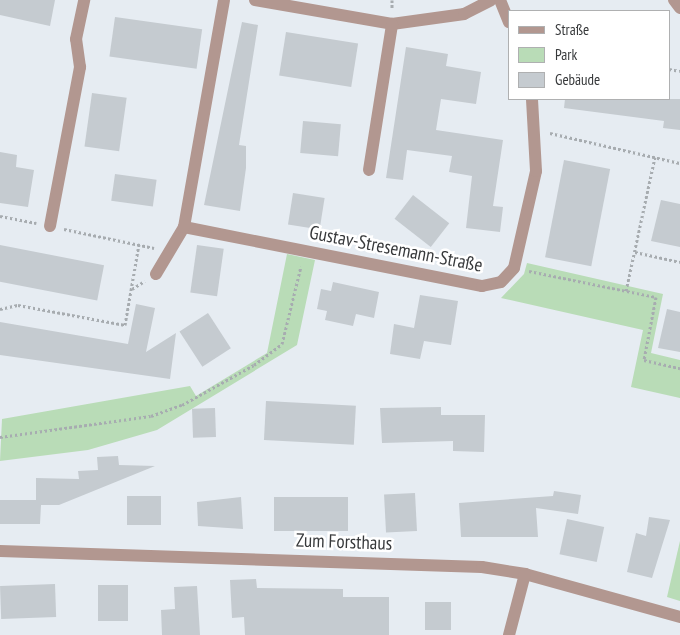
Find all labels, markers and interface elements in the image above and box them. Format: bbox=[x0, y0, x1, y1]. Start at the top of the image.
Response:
legend bbox=[508, 10, 670, 100]
text: Straße bbox=[555, 20, 589, 39]
text: Park bbox=[555, 45, 577, 64]
text: Gebäude bbox=[555, 70, 600, 89]
street label: Gustav-Stresemann-Straße bbox=[307, 221, 485, 277]
street label: Zum Forsthaus bbox=[296, 529, 392, 555]

